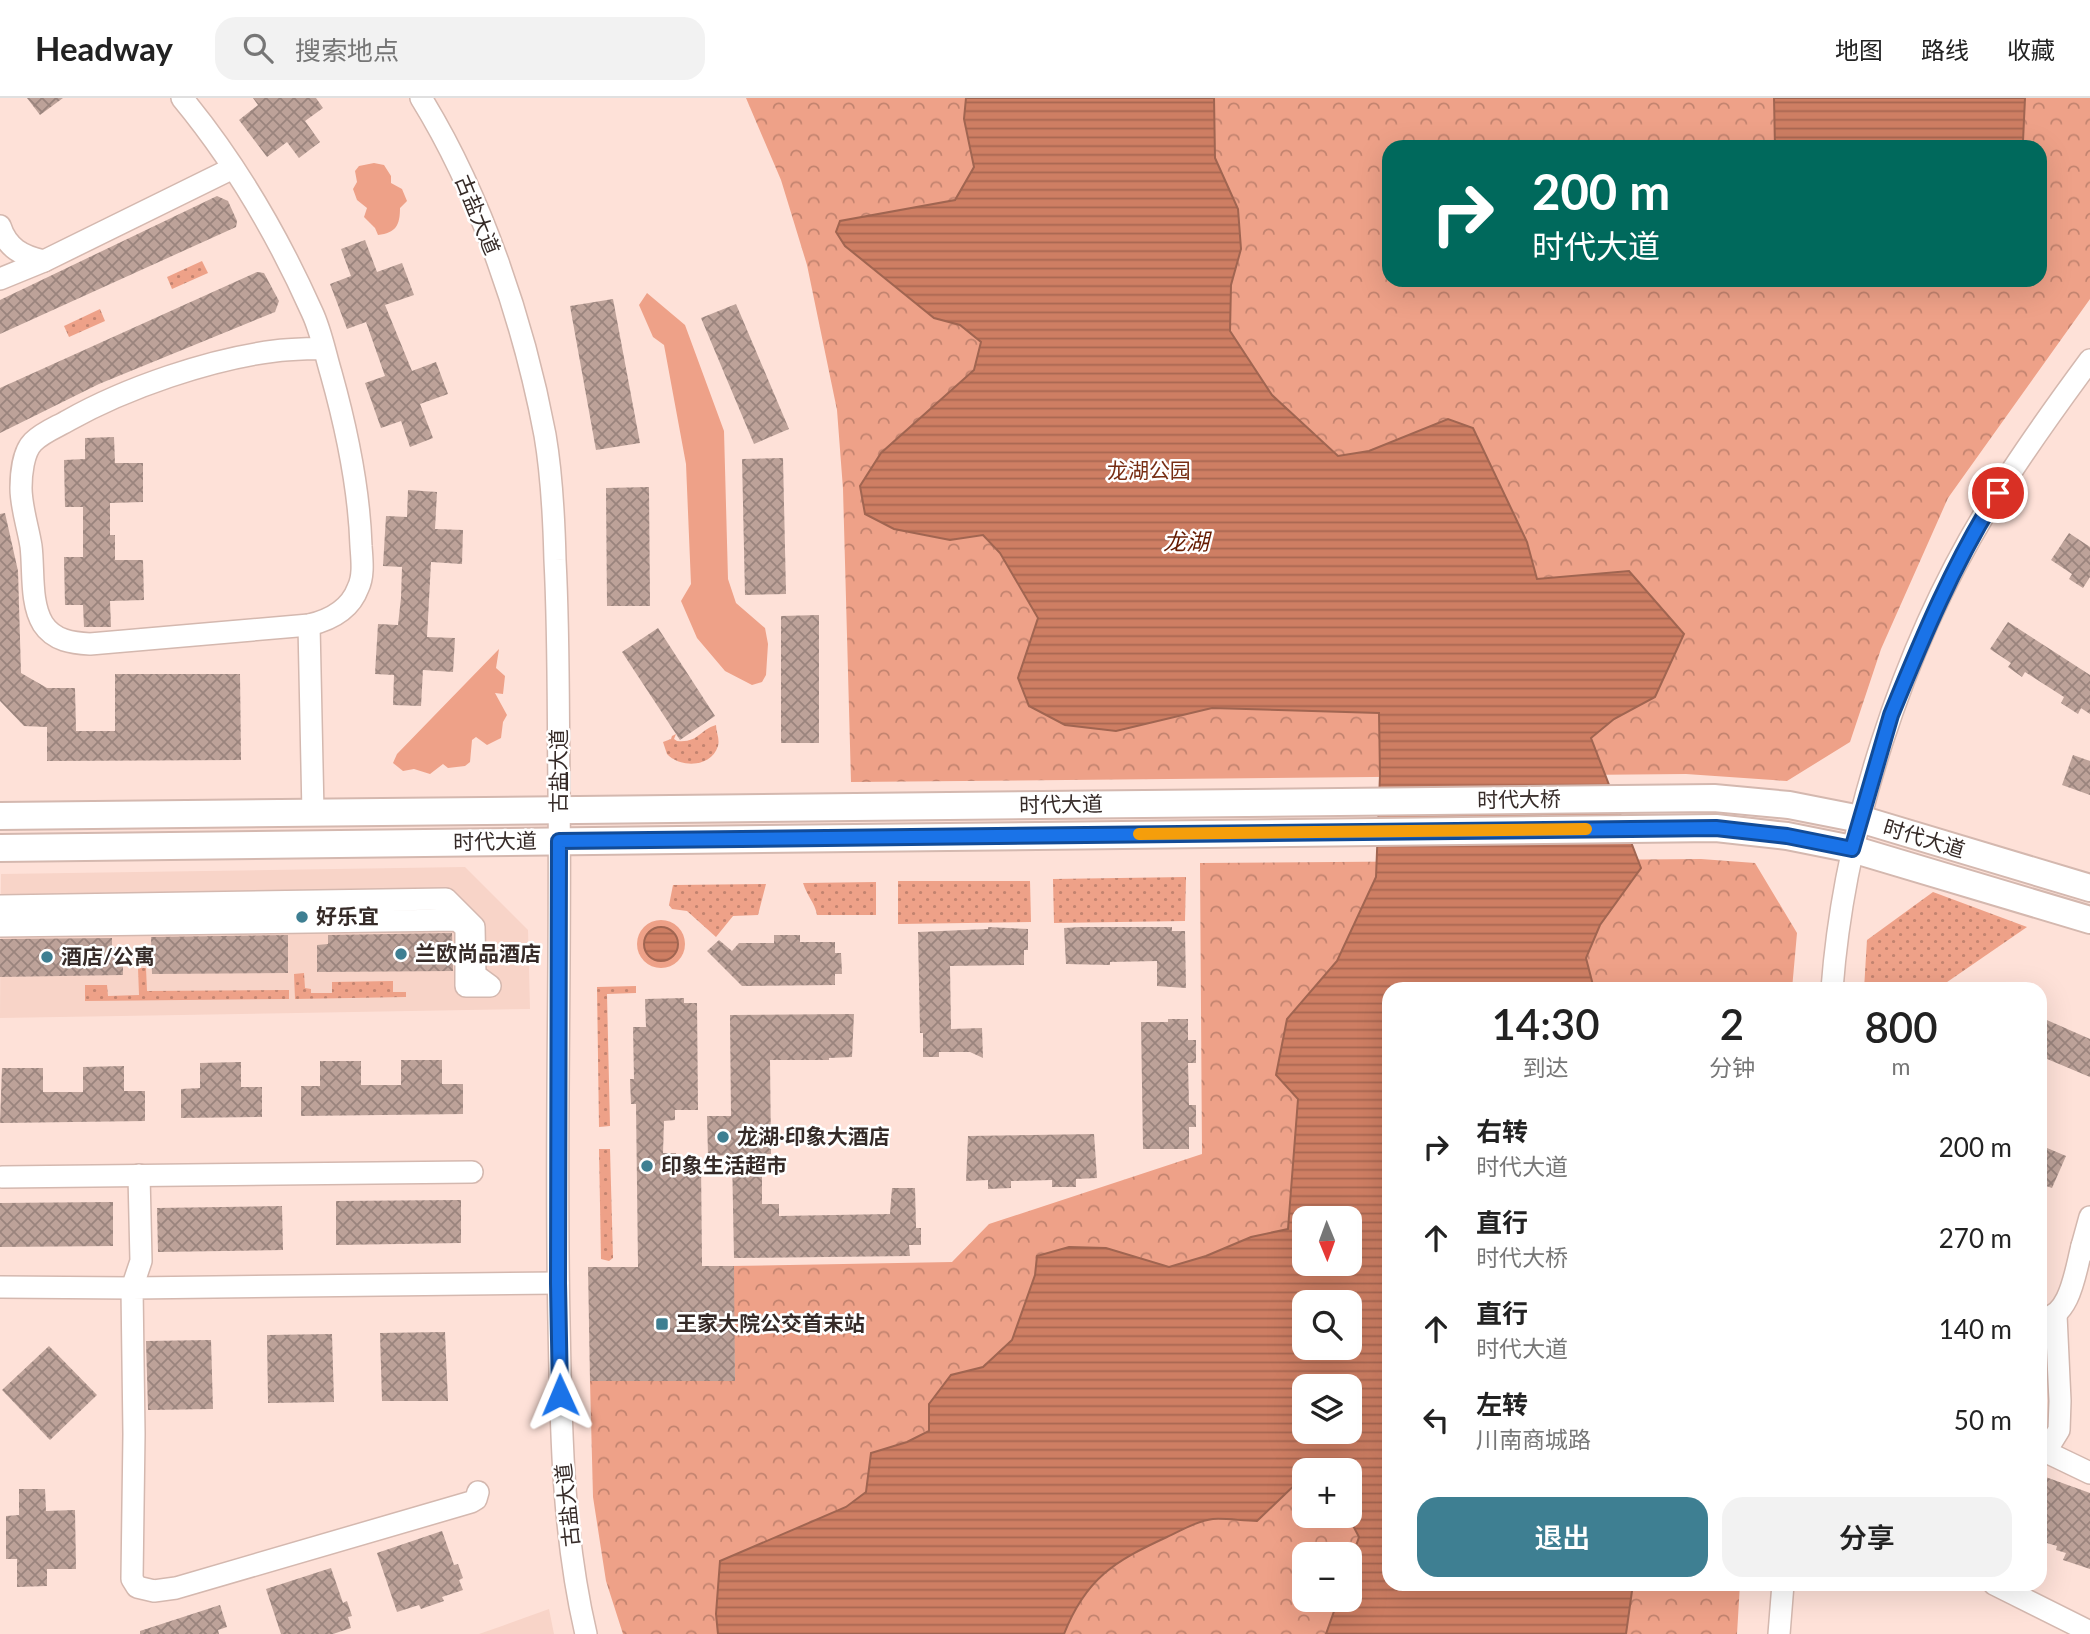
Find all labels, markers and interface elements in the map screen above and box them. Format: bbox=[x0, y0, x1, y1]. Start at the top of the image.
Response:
search box bbox=[215, 17, 705, 80]
text: Headway bbox=[35, 28, 173, 68]
icon: search bbox=[239, 29, 277, 67]
text: 搜索地点 bbox=[295, 34, 399, 66]
text: 地图 bbox=[1835, 35, 1883, 64]
text: 路线 bbox=[1921, 35, 1969, 64]
text: 收藏 bbox=[2007, 35, 2055, 64]
text: 200 m bbox=[1532, 162, 1670, 220]
icon: right bbox=[1417, 168, 1508, 259]
street label: 古盐大道 bbox=[451, 171, 506, 258]
text: 时代大道 bbox=[1532, 226, 1660, 265]
park label: 龙湖公园 bbox=[1107, 457, 1191, 482]
pin bbox=[1968, 463, 2028, 523]
icon: arrive bbox=[1979, 474, 2017, 512]
water label: 龙湖 bbox=[1163, 527, 1212, 555]
street label: 古盐大道 bbox=[545, 729, 570, 813]
street label: 时代大桥 bbox=[1477, 785, 1561, 812]
street label: 时代大道 bbox=[1019, 790, 1103, 817]
street label: 时代大道 bbox=[1881, 813, 1968, 862]
street label: 时代大道 bbox=[453, 827, 537, 854]
place label: 好乐宜 bbox=[316, 903, 379, 928]
marker: 好乐宜 bbox=[294, 909, 310, 925]
place label: 兰欧尚品酒店 bbox=[415, 940, 541, 965]
place label: 酒店/公寓 bbox=[61, 943, 155, 968]
marker: 兰欧尚品酒店 bbox=[393, 946, 409, 962]
marker: 酒店/公寓 bbox=[39, 949, 55, 965]
text: 14:30 bbox=[1491, 999, 1600, 1049]
text: 2 bbox=[1720, 999, 1744, 1049]
text: 800 bbox=[1864, 1002, 1938, 1052]
text: m bbox=[1892, 1052, 1910, 1080]
text: 到达 bbox=[1522, 1053, 1568, 1081]
text: 分钟 bbox=[1709, 1053, 1755, 1081]
text: 右转 bbox=[1476, 1115, 1528, 1147]
place label: 龙湖·印象大酒店 bbox=[737, 1123, 890, 1148]
icon: right bbox=[1417, 1128, 1455, 1166]
marker: 龙湖·印象大酒店 bbox=[715, 1129, 731, 1145]
text: 200 m bbox=[1939, 1131, 2012, 1163]
place label: 印象生活超市 bbox=[661, 1152, 787, 1177]
text: 时代大道 bbox=[1476, 1152, 1568, 1180]
marker: 印象生活超市 bbox=[639, 1158, 655, 1174]
north arrow bbox=[1292, 1206, 1362, 1276]
map controls bbox=[1292, 1206, 1362, 1612]
text: 直行 bbox=[1476, 1206, 1528, 1238]
icon: ahead bbox=[1417, 1219, 1455, 1257]
text: 270 m bbox=[1939, 1222, 2012, 1254]
text: 时代大桥 bbox=[1476, 1243, 1568, 1271]
button: search bbox=[1292, 1290, 1362, 1360]
text: 直行 bbox=[1476, 1297, 1528, 1329]
place label: 王家大院公交首末站 bbox=[676, 1310, 865, 1335]
icon: ahead bbox=[1417, 1310, 1455, 1348]
text: 140 m bbox=[1939, 1313, 2012, 1345]
marker: 王家大院公交首末站 bbox=[654, 1316, 670, 1332]
text: 时代大道 bbox=[1476, 1334, 1568, 1362]
position arrow bbox=[523, 1358, 597, 1432]
button: layers bbox=[1292, 1374, 1362, 1444]
text: 左转 bbox=[1476, 1388, 1528, 1420]
icon: left bbox=[1417, 1401, 1455, 1439]
text: 50 m bbox=[1954, 1404, 2012, 1436]
text: 川南商城路 bbox=[1476, 1425, 1591, 1453]
button: + bbox=[1292, 1458, 1362, 1528]
street label: 古盐大道 bbox=[550, 1462, 583, 1548]
button: 退出 bbox=[1417, 1497, 1708, 1577]
button: 分享 bbox=[1722, 1497, 2012, 1577]
button: − bbox=[1292, 1542, 1362, 1612]

